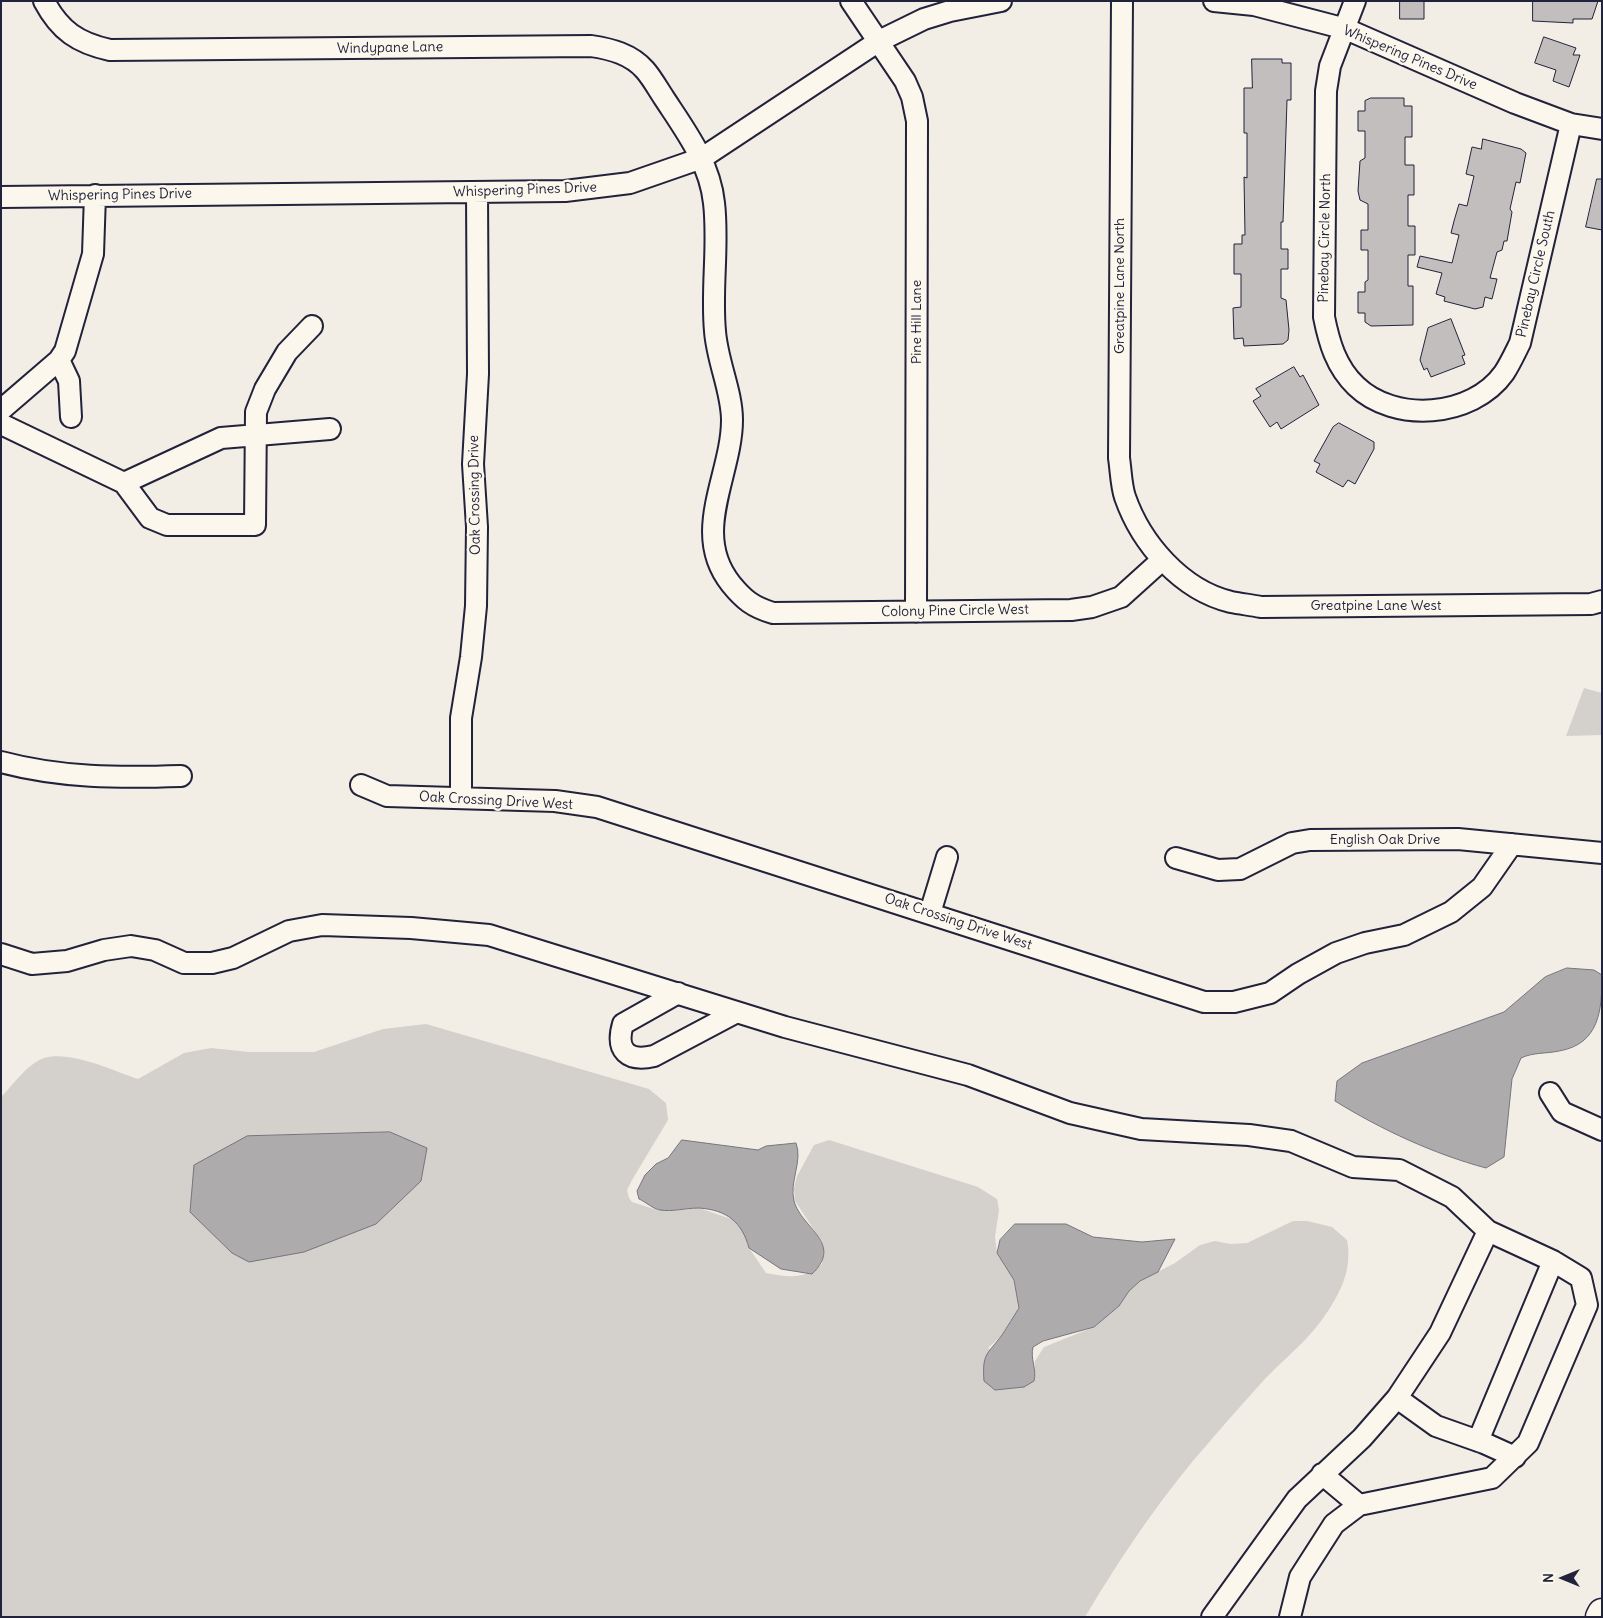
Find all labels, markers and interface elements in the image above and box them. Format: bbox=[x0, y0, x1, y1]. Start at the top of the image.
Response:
street label: Whispering Pines Drive bbox=[1340, 22, 1480, 94]
street label: Windypane Lane bbox=[337, 39, 443, 57]
street label: Pinebay Circle North bbox=[1315, 173, 1335, 303]
street label: Whispering Pines Drive bbox=[453, 179, 597, 201]
street label: Whispering Pines Drive bbox=[48, 185, 192, 205]
street label: Pinebay Circle South bbox=[1513, 209, 1559, 339]
street label: Greatpine Lane North bbox=[1112, 218, 1128, 354]
street label: Pine Hill Lane bbox=[909, 280, 925, 364]
street label: Oak Crossing Drive bbox=[466, 435, 484, 555]
street label: Greatpine Lane West bbox=[1310, 598, 1442, 614]
street label: Colony Pine Circle West bbox=[881, 601, 1029, 621]
street label: Oak Crossing Drive West bbox=[419, 789, 573, 813]
street label: English Oak Drive bbox=[1330, 832, 1440, 848]
street label: Oak Crossing Drive West bbox=[882, 890, 1034, 954]
north arrow bbox=[1538, 1553, 1588, 1603]
text: N bbox=[1539, 1573, 1557, 1583]

